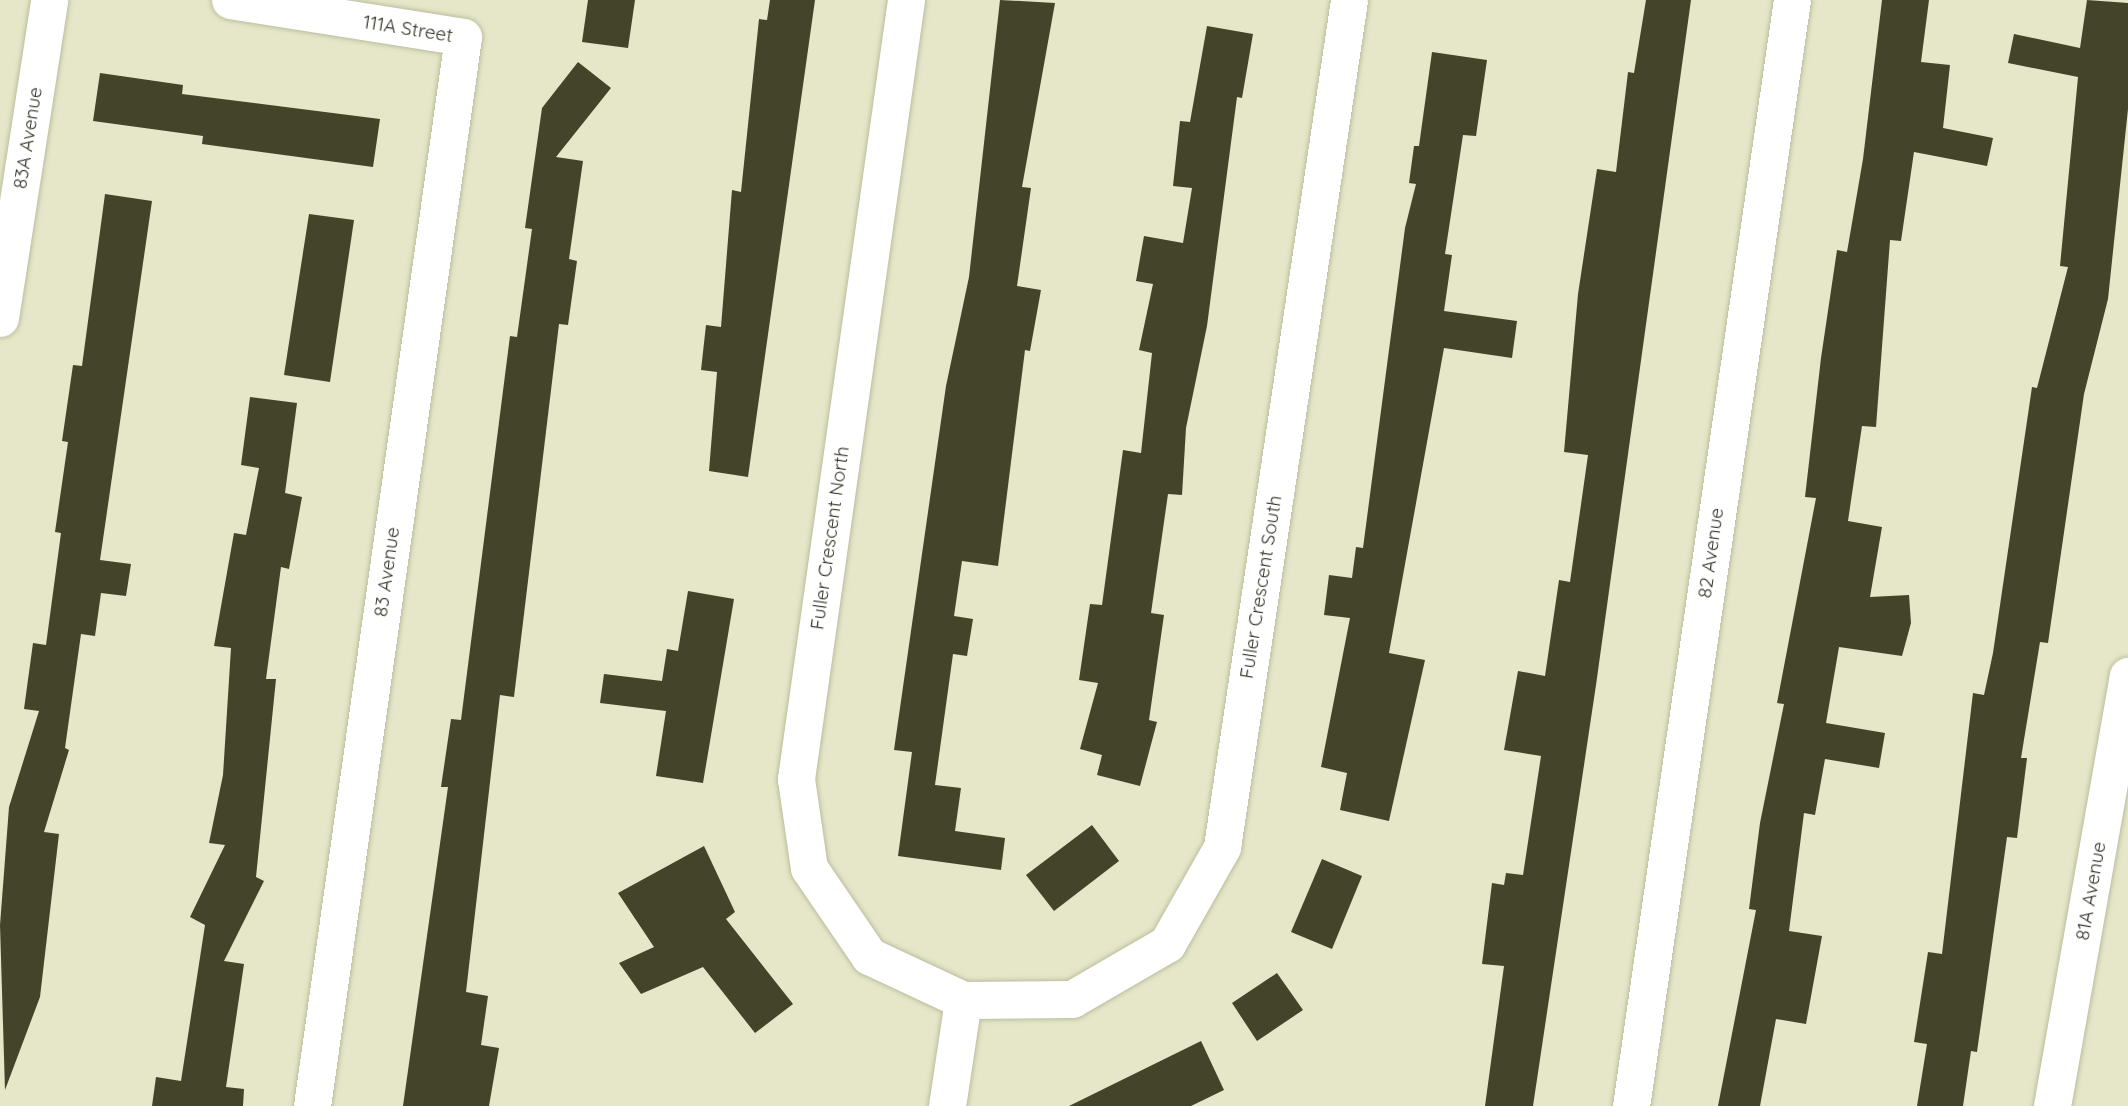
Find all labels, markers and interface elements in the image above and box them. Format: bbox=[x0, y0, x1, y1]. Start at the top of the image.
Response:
street label: 111A Street bbox=[362, 11, 454, 47]
street label: 83A Avenue bbox=[9, 86, 47, 190]
street label: Fuller Crescent North bbox=[806, 445, 854, 631]
street label: Fuller Crescent South bbox=[1235, 494, 1287, 680]
street label: 82 Avenue bbox=[1693, 506, 1729, 600]
street label: 83 Avenue bbox=[369, 526, 405, 618]
street label: 81A Avenue bbox=[2071, 840, 2111, 942]

